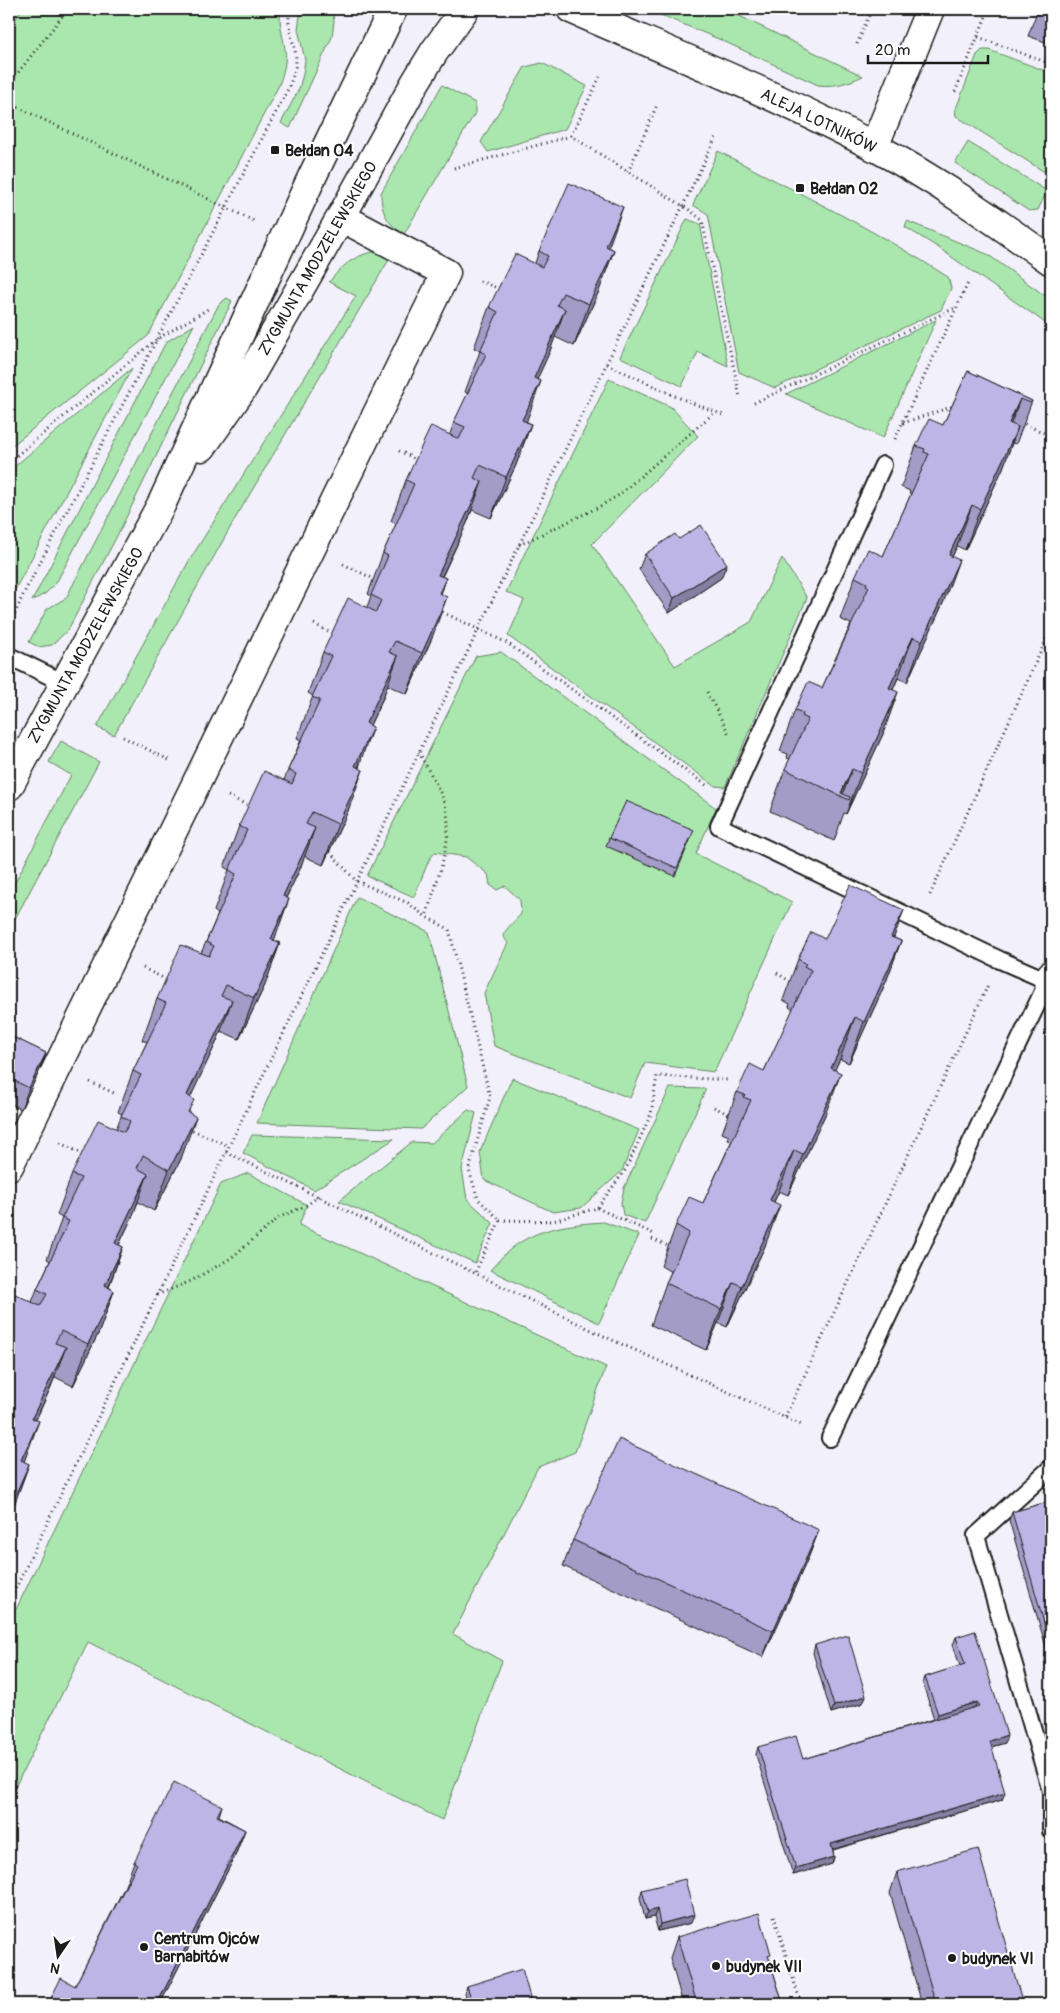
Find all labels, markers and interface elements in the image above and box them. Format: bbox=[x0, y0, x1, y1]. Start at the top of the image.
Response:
scale bar bbox=[868, 32, 988, 64]
text: 20 m bbox=[875, 41, 910, 60]
street label: ALEJA LOTNIKÓW bbox=[757, 83, 880, 158]
place label: Bełdan 04 bbox=[285, 141, 354, 161]
marker: Bełdan 04 bbox=[269, 144, 281, 156]
street label: ZYGMUNTA MODZELEWSKIEGO bbox=[254, 158, 382, 359]
place label: Bełdan 02 bbox=[810, 179, 878, 199]
marker: Bełdan 02 bbox=[794, 182, 806, 194]
street label: ZYGMUNTA MODZELEWSKIEGO bbox=[24, 544, 148, 747]
place label: Centrum Ojców Barnabitów bbox=[154, 1929, 259, 1967]
north arrow bbox=[32, 1930, 82, 1980]
marker: Centrum Ojców Barnabitów bbox=[138, 1941, 150, 1953]
place label: budynek VI bbox=[962, 1949, 1034, 1969]
marker: budynek VI bbox=[946, 1952, 958, 1964]
place label: budynek VII bbox=[726, 1957, 802, 1977]
text: N bbox=[49, 1959, 62, 1978]
marker: budynek VII bbox=[710, 1960, 722, 1972]

